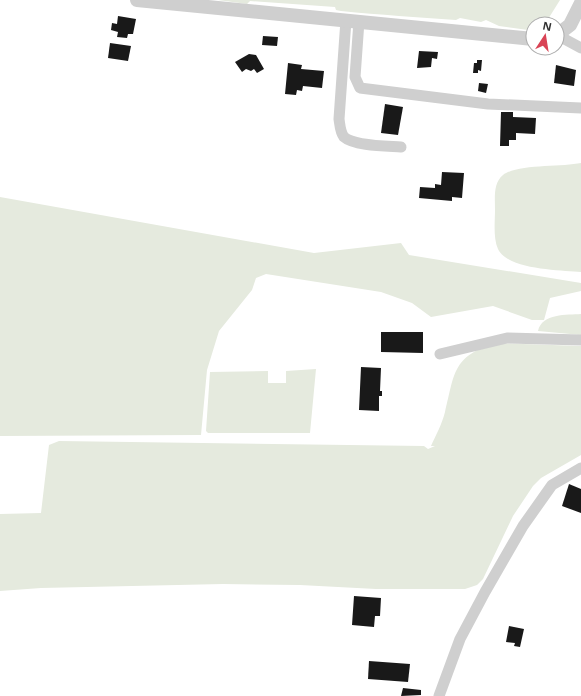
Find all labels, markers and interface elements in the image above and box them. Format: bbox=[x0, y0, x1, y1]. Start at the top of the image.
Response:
north arrow bbox=[525, 16, 565, 56]
text: N bbox=[541, 17, 553, 34]

